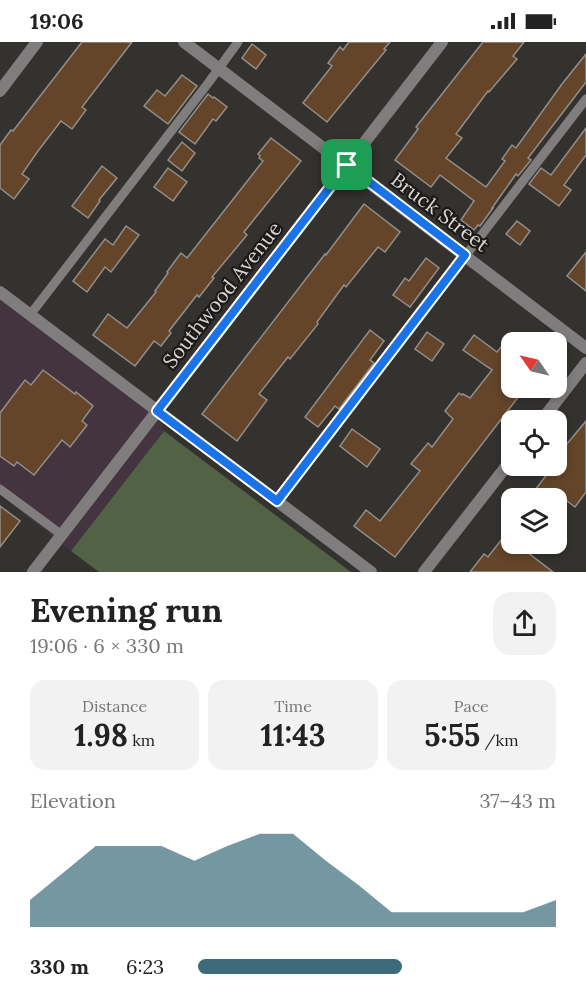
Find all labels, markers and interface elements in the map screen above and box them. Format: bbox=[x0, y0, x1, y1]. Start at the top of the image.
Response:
text: 19:06 bbox=[30, 7, 84, 35]
pin bbox=[321, 139, 372, 190]
icon: arrive bbox=[330, 148, 363, 181]
street label: Bruck Street bbox=[386, 167, 494, 257]
street label: Southwood Avenue bbox=[157, 216, 287, 373]
north arrow bbox=[501, 332, 567, 398]
map controls bbox=[501, 332, 567, 554]
button: locate bbox=[501, 410, 567, 476]
button: layers bbox=[501, 488, 567, 554]
text: Evening run bbox=[30, 589, 222, 631]
button: share bbox=[493, 592, 556, 655]
text: 19:06 · 6 × 330 m bbox=[30, 633, 184, 658]
text: Distance bbox=[82, 696, 147, 716]
text: Time bbox=[274, 696, 312, 716]
text: Pace bbox=[454, 696, 489, 716]
text: 1.98 bbox=[74, 716, 128, 754]
text: 11:43 bbox=[260, 716, 326, 754]
text: 5:55 bbox=[424, 716, 480, 754]
text: km bbox=[128, 730, 155, 750]
text: /km bbox=[480, 730, 518, 750]
text: Elevation bbox=[30, 788, 116, 813]
text: 37–43 m bbox=[480, 788, 556, 813]
text: 330 m bbox=[30, 954, 89, 979]
text: 6:23 bbox=[126, 954, 164, 979]

